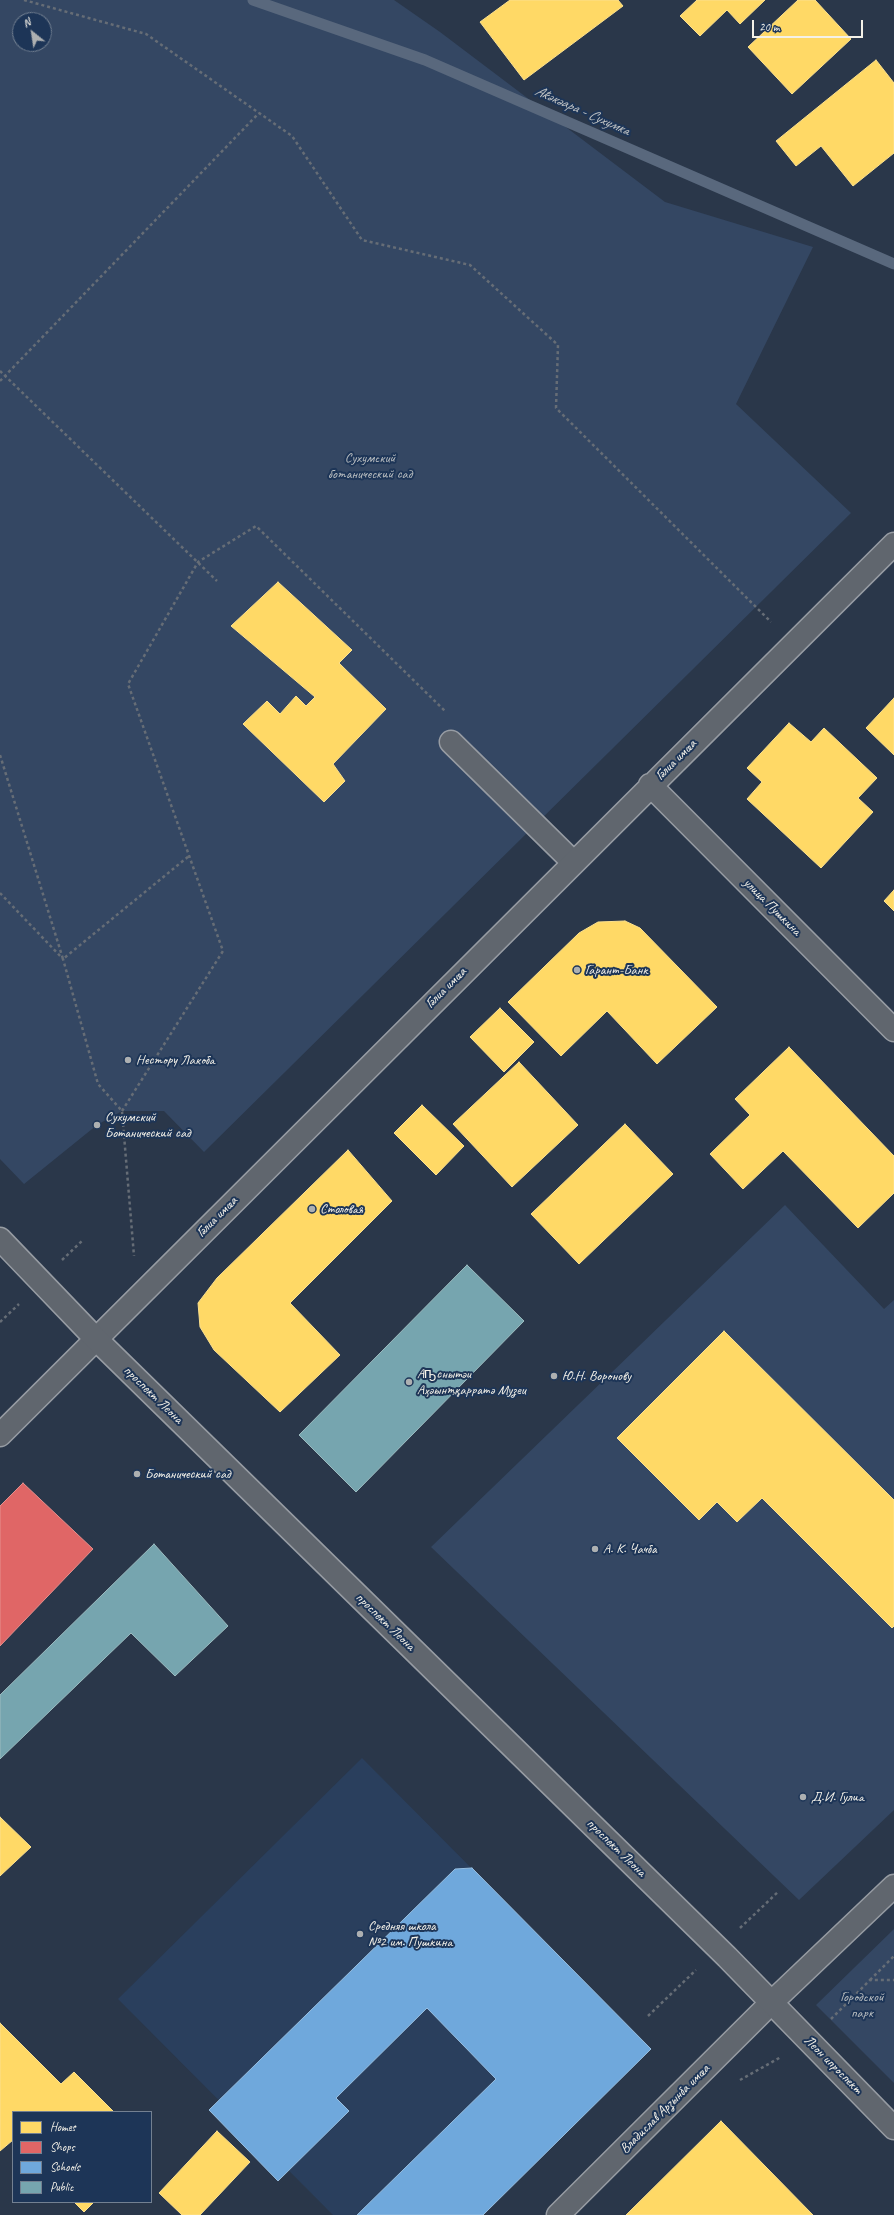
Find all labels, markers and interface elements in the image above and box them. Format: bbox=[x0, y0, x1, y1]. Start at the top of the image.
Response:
north arrow bbox=[12, 12, 52, 52]
scale bar bbox=[754, 12, 865, 38]
text: N bbox=[20, 15, 33, 30]
text: 20 m bbox=[759, 19, 779, 35]
water label: Аҟәкәара - Сухумка bbox=[532, 82, 632, 140]
park label: Сухумский ботанический сад bbox=[328, 450, 412, 482]
street label: Гәлиа имҩа bbox=[652, 736, 700, 784]
street label: улица Пушкина bbox=[740, 875, 804, 939]
place label: Гарант-Банк bbox=[585, 962, 648, 978]
street label: Гәлиа имҩа bbox=[422, 964, 470, 1012]
marker: Гарант-Банк bbox=[572, 965, 582, 975]
place label: Нестору Лакоба bbox=[136, 1052, 215, 1068]
marker: Нестору Лакоба bbox=[123, 1055, 133, 1065]
place label: Сухумский Ботанический сад bbox=[105, 1109, 191, 1142]
marker: Сухумский Ботанический сад bbox=[92, 1120, 102, 1130]
street label: Гәлиа имҩа bbox=[193, 1193, 241, 1241]
place label: Столовая bbox=[320, 1201, 363, 1217]
marker: Столовая bbox=[307, 1204, 317, 1214]
street label: проспект Леона bbox=[120, 1362, 186, 1428]
place label: Аҧснытәи Аҳәынҭқарратә Музеи bbox=[417, 1366, 526, 1398]
place label: Ю.Н. Воронову bbox=[562, 1368, 631, 1384]
marker: Ю.Н. Воронову bbox=[549, 1371, 559, 1381]
marker: Аҧснытәи Аҳәынҭқарратә Музеи bbox=[404, 1377, 414, 1387]
place label: Ботанический сад bbox=[145, 1466, 231, 1482]
marker: Ботанический сад bbox=[132, 1469, 142, 1479]
place label: А. К. Чачба bbox=[603, 1541, 657, 1557]
marker: А. К. Чачба bbox=[590, 1544, 600, 1554]
street label: проспект Леона bbox=[352, 1589, 418, 1655]
place label: Д.И. Гулиа bbox=[811, 1789, 864, 1805]
marker: Д.И. Гулиа bbox=[798, 1792, 808, 1802]
street label: проспект Леона bbox=[583, 1815, 649, 1881]
place label: Средняя школа №2 им. Пушкина bbox=[368, 1918, 452, 1950]
marker: Средняя школа №2 им. Пушкина bbox=[355, 1929, 365, 1939]
park label: Городской парк bbox=[840, 1989, 884, 2022]
street label: Леон ипроспект bbox=[800, 2032, 866, 2098]
street label: Владислав Арӡынба имҩа bbox=[617, 2061, 713, 2157]
legend bbox=[12, 2111, 152, 2203]
text: Homes bbox=[50, 2119, 76, 2135]
text: Shops bbox=[50, 2139, 75, 2155]
text: Schools bbox=[50, 2159, 80, 2175]
text: Public bbox=[50, 2179, 74, 2195]

